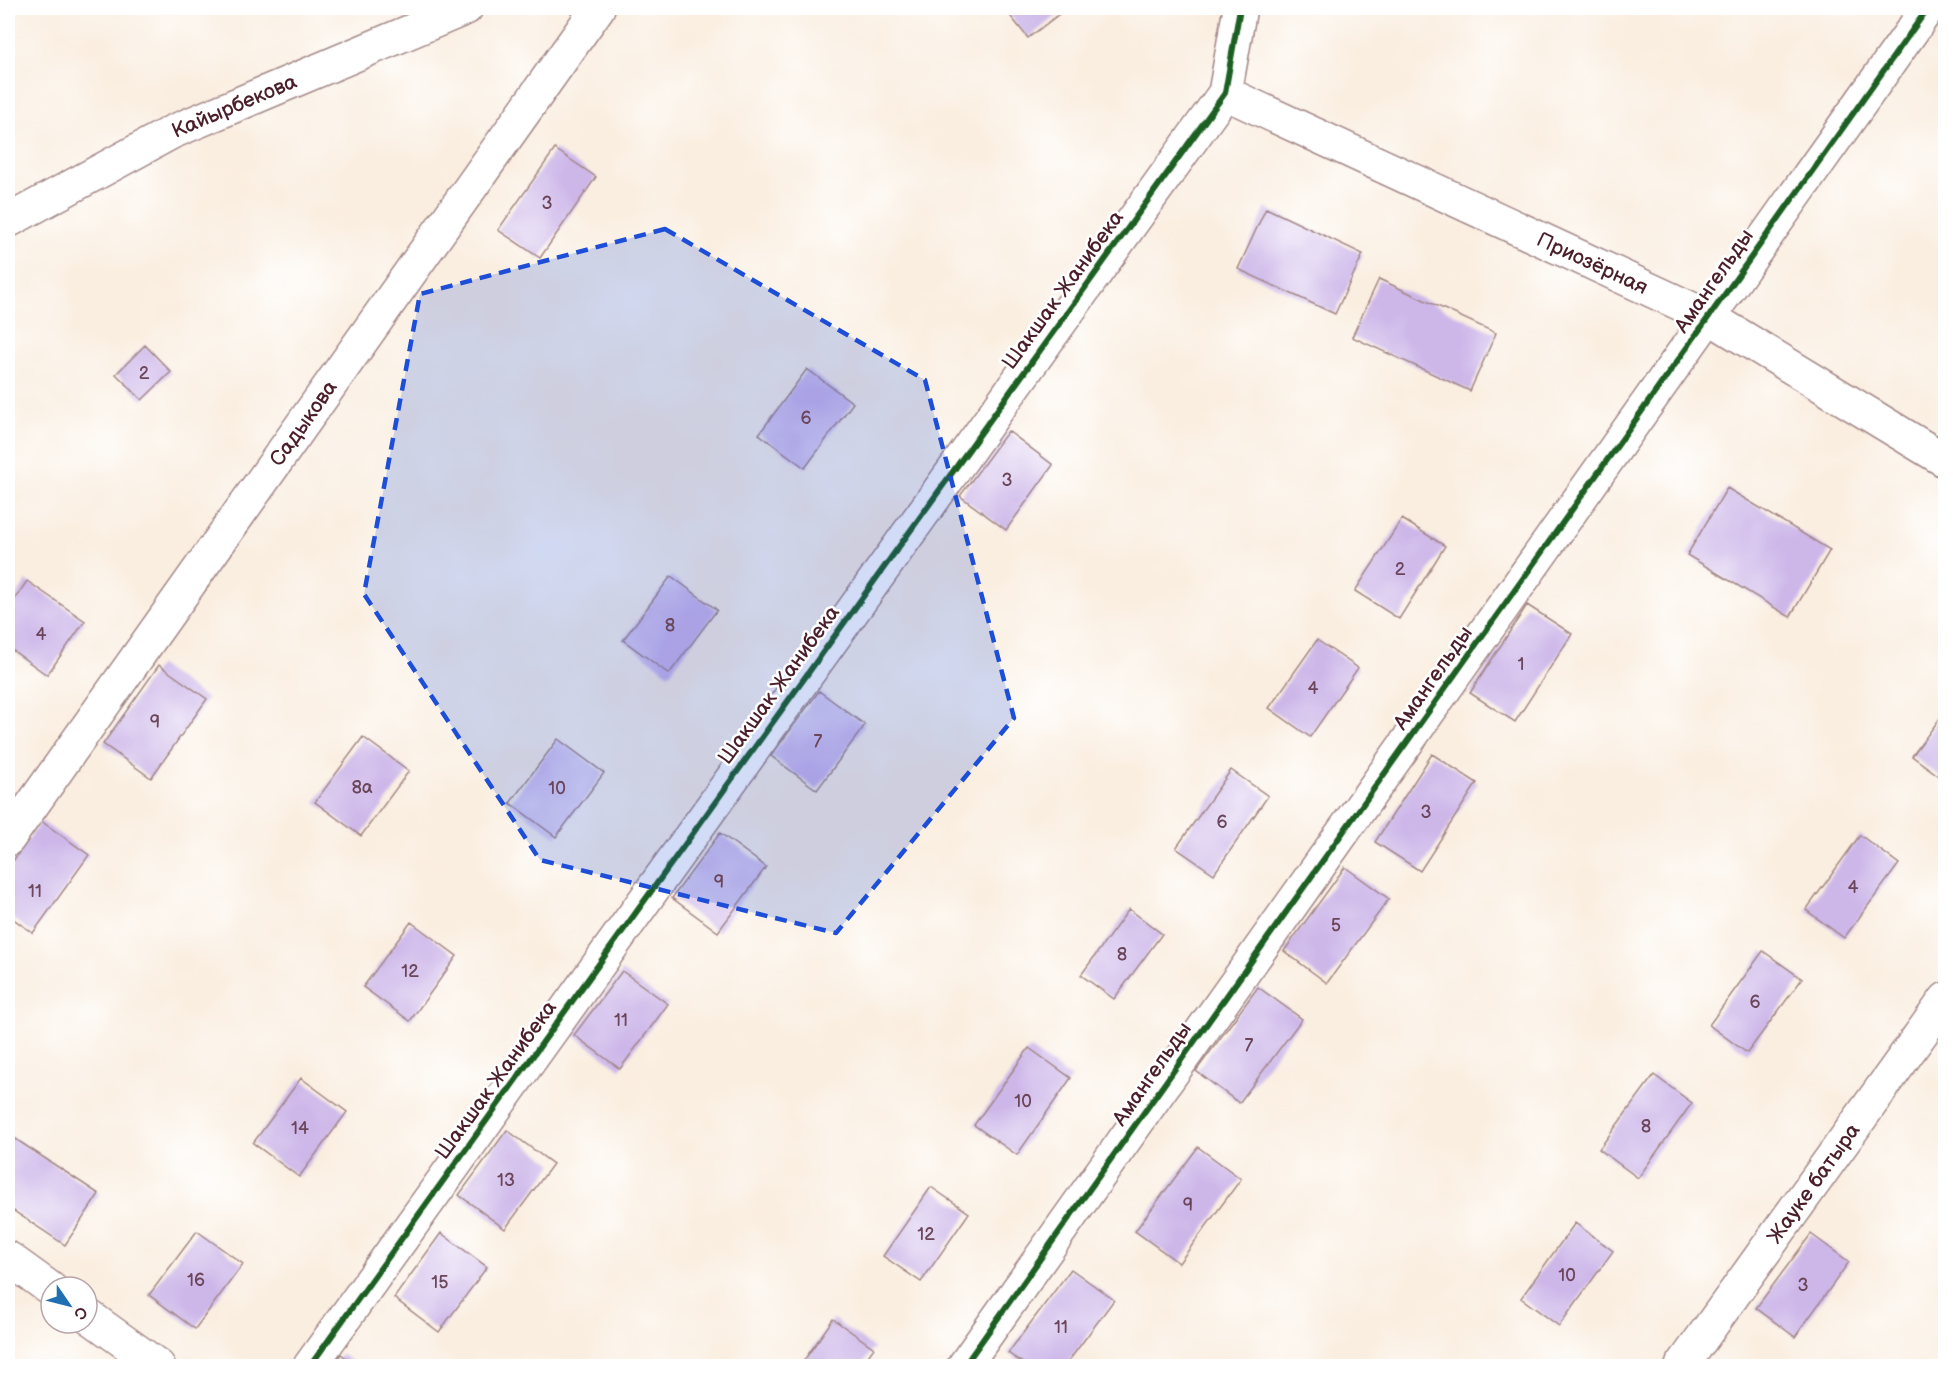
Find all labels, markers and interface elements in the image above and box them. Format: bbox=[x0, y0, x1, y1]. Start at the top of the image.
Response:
street label: Кайырбекова bbox=[168, 68, 301, 143]
house number: 3 bbox=[541, 193, 553, 214]
street label: Шакшак Жанибека bbox=[997, 205, 1129, 374]
street label: Амангельды bbox=[1668, 224, 1759, 339]
street label: Приозёрная bbox=[1533, 227, 1652, 300]
house number: 2 bbox=[139, 363, 150, 384]
street label: Садыкова bbox=[264, 375, 343, 471]
house number: 6 bbox=[801, 408, 812, 429]
house number: 3 bbox=[1001, 470, 1013, 491]
house number: 2 bbox=[1395, 559, 1406, 580]
street label: Шакшак Жанибека bbox=[713, 600, 845, 769]
house number: 8 bbox=[665, 615, 675, 636]
street label: Амангельды bbox=[1387, 621, 1478, 736]
house number: 4 bbox=[36, 624, 47, 645]
house number: 1 bbox=[1518, 654, 1524, 675]
house number: 4 bbox=[1308, 678, 1319, 699]
house number: 9 bbox=[150, 712, 160, 733]
house number: 7 bbox=[814, 731, 823, 752]
house number: 8а bbox=[351, 777, 373, 798]
house number: 10 bbox=[548, 778, 566, 799]
house number: 3 bbox=[1420, 802, 1432, 823]
house number: 6 bbox=[1217, 812, 1228, 833]
house number: 9 bbox=[714, 872, 724, 893]
house number: 4 bbox=[1848, 877, 1859, 898]
house number: 11 bbox=[28, 881, 42, 902]
house number: 5 bbox=[1331, 915, 1341, 936]
house number: 8 bbox=[1117, 944, 1127, 965]
house number: 12 bbox=[401, 961, 419, 982]
house number: 6 bbox=[1750, 992, 1761, 1013]
street label: Шакшак Жанибека bbox=[430, 995, 562, 1164]
house number: 11 bbox=[614, 1010, 628, 1031]
street label: Амангельды bbox=[1106, 1017, 1197, 1132]
house number: 7 bbox=[1245, 1035, 1254, 1056]
house number: 10 bbox=[1014, 1091, 1032, 1112]
house number: 8 bbox=[1641, 1116, 1651, 1137]
house number: 14 bbox=[291, 1118, 309, 1139]
street label: Жауке батыра bbox=[1762, 1118, 1865, 1248]
house number: 13 bbox=[497, 1170, 515, 1191]
house number: 9 bbox=[1183, 1195, 1193, 1216]
house number: 12 bbox=[917, 1224, 935, 1245]
house number: 10 bbox=[1558, 1265, 1576, 1286]
house number: 16 bbox=[187, 1270, 205, 1291]
house number: 15 bbox=[431, 1272, 449, 1293]
north arrow bbox=[39, 1275, 99, 1335]
house number: 3 bbox=[1797, 1275, 1809, 1296]
text: С bbox=[69, 1303, 91, 1323]
house number: 11 bbox=[1054, 1317, 1068, 1338]

